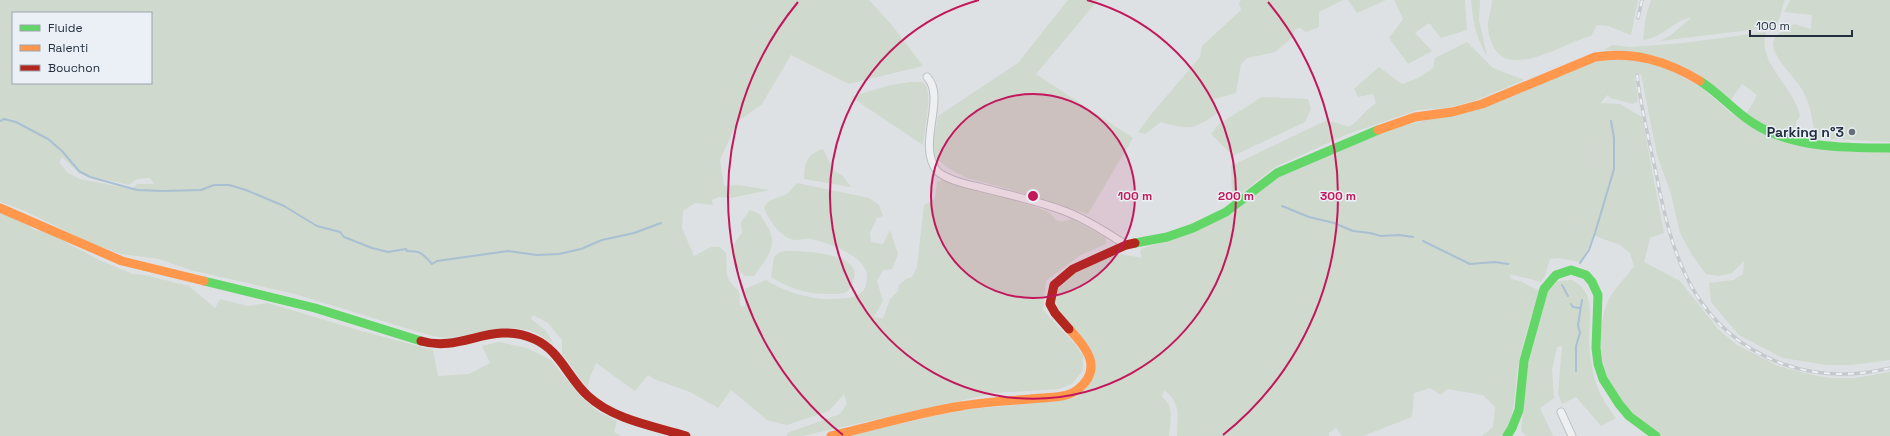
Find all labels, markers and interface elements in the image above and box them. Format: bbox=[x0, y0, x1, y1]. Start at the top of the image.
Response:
legend bbox=[12, 12, 152, 84]
scale bar bbox=[1750, 12, 1852, 38]
text: 100 m bbox=[1756, 18, 1790, 34]
text: Fluide bbox=[48, 20, 83, 36]
text: Ralenti bbox=[48, 40, 88, 56]
text: Bouchon bbox=[48, 60, 100, 76]
place label: Parking n°3 bbox=[1767, 123, 1844, 141]
marker: Parking n°3 bbox=[1847, 127, 1857, 137]
text: 100 m bbox=[1118, 188, 1152, 204]
text: 200 m bbox=[1218, 188, 1254, 204]
text: 300 m bbox=[1320, 188, 1356, 204]
centre of rings bbox=[1026, 189, 1040, 203]

